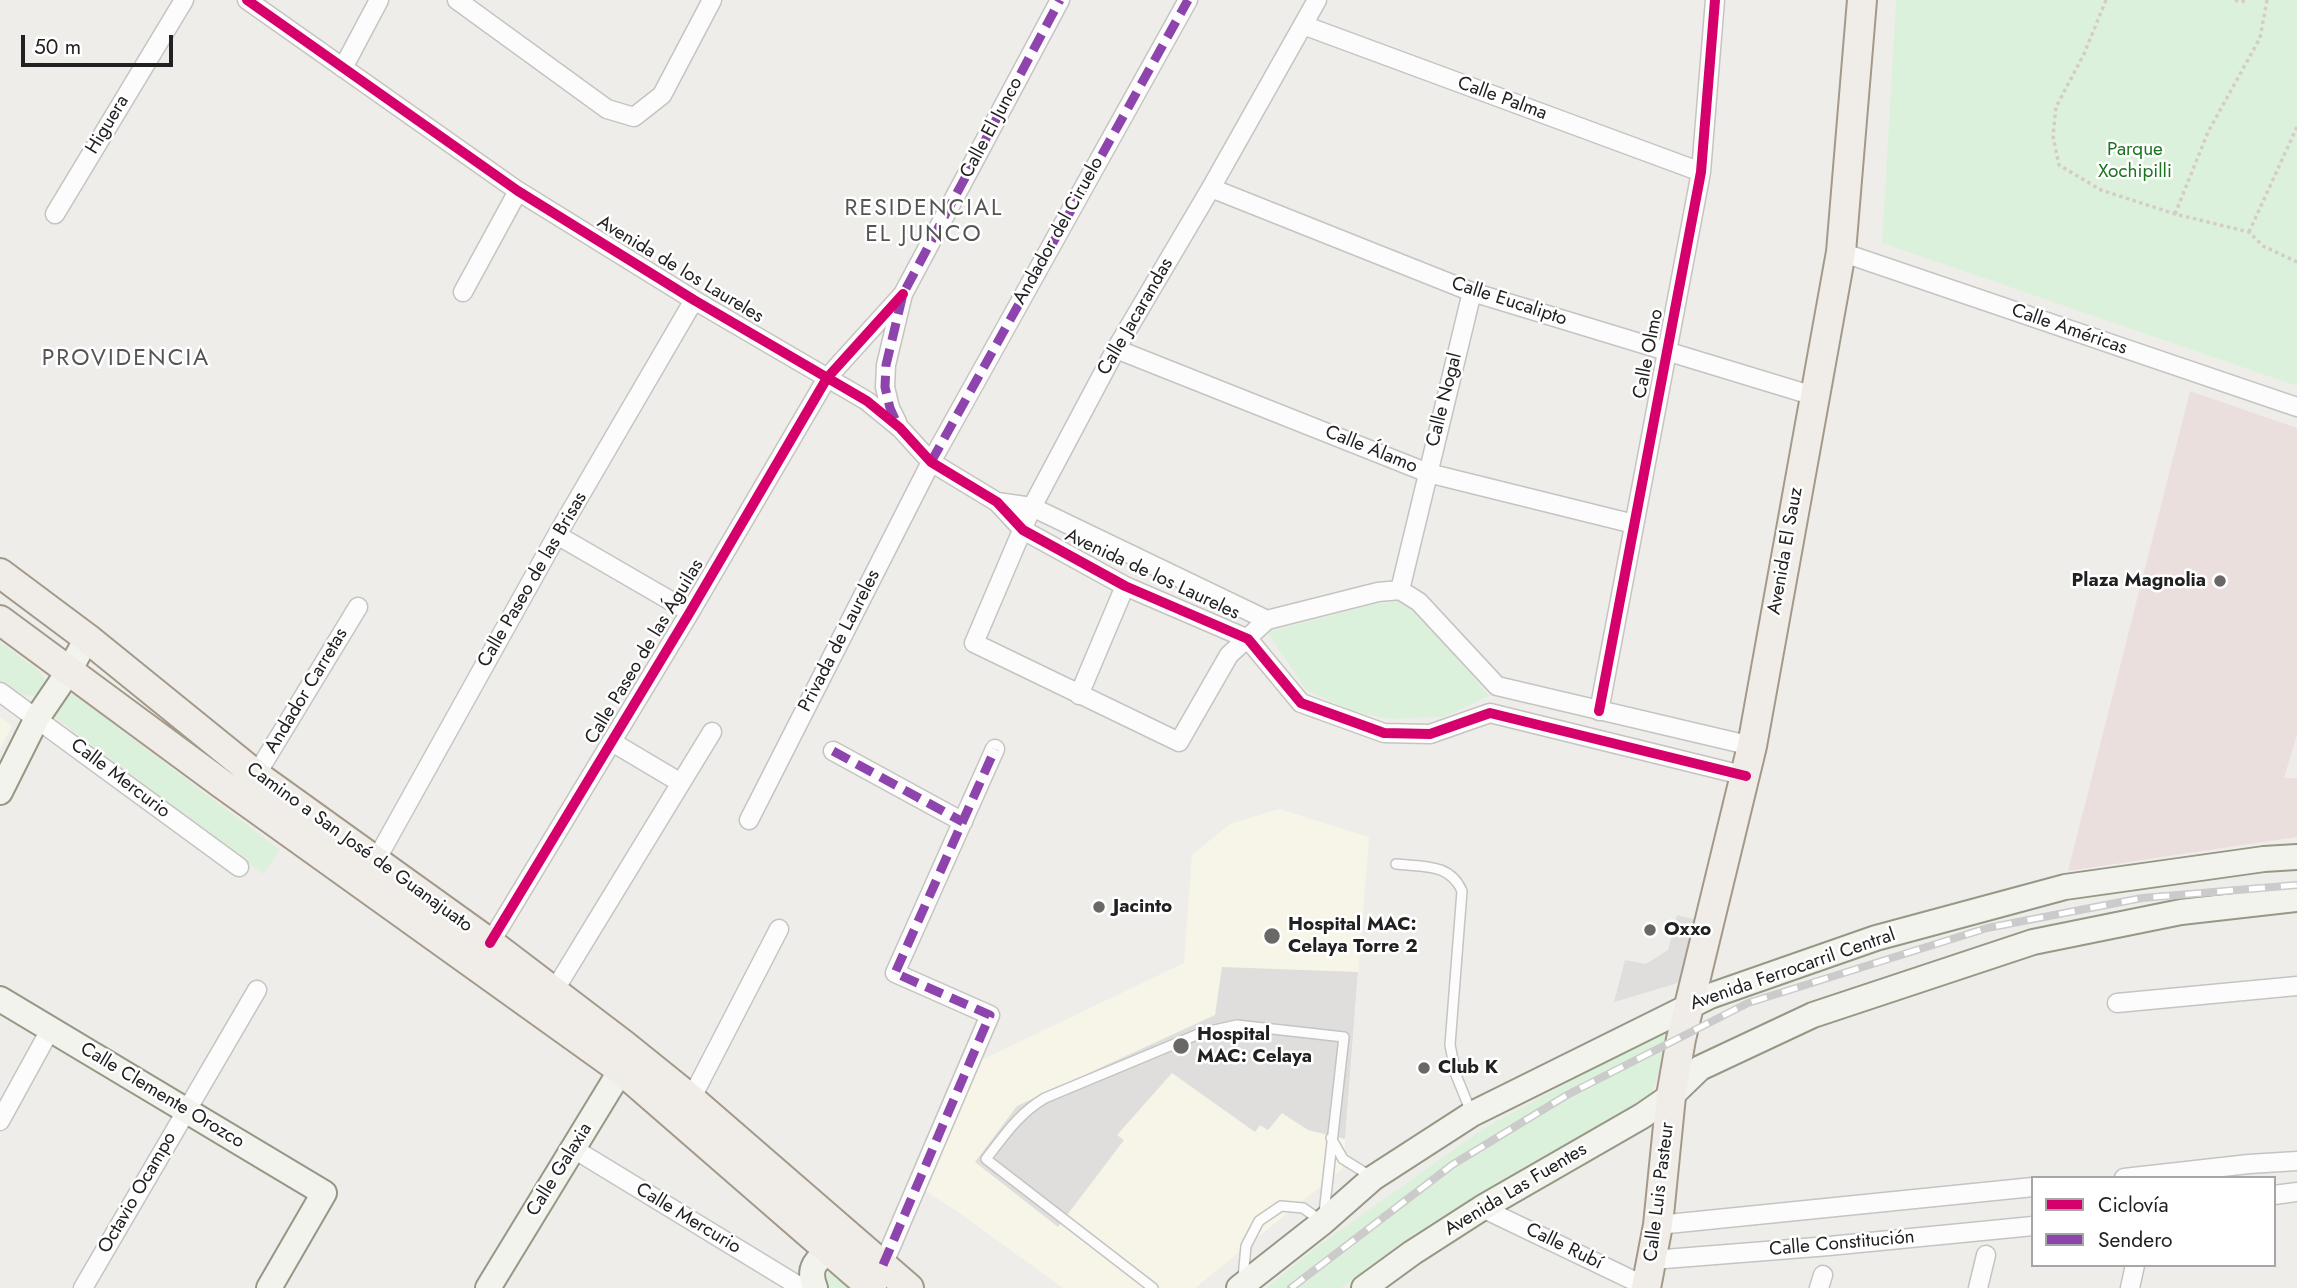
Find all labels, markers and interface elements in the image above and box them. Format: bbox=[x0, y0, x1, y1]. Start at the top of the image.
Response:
scale bar bbox=[24, 21, 177, 65]
text: 50 m bbox=[34, 32, 81, 62]
street label: Calle Palma bbox=[1454, 72, 1550, 126]
street label: Calle El Junco bbox=[956, 74, 1028, 182]
street label: Higuera bbox=[82, 91, 134, 159]
park label: Parque Xochipilli bbox=[2098, 139, 2172, 183]
street label: Andador del Ciruelo bbox=[1009, 153, 1109, 309]
district label: RESIDENCIAL EL JUNCO bbox=[846, 195, 1002, 249]
street label: Avenida de los Laureles bbox=[593, 211, 767, 329]
street label: Calle Jacarandas bbox=[1093, 254, 1179, 380]
street label: Calle Eucalipto bbox=[1448, 273, 1570, 331]
street label: Calle Américas bbox=[2008, 300, 2130, 360]
street label: Calle Olmo bbox=[1629, 307, 1669, 401]
district label: PROVIDENCIA bbox=[43, 345, 209, 373]
street label: Calle Nogal bbox=[1422, 351, 1468, 449]
street label: Calle Álamo bbox=[1321, 421, 1421, 479]
street label: Avenida El Sauz bbox=[1764, 486, 1808, 616]
street label: Calle Paseo de las Brisas bbox=[473, 488, 593, 672]
street label: Avenida de los Laureles bbox=[1061, 525, 1243, 625]
street label: Calle Paseo de las Águilas bbox=[581, 555, 709, 749]
street label: Privada de Laureles bbox=[794, 566, 886, 716]
place label: Plaza Magnolia bbox=[2071, 570, 2206, 592]
marker: Plaza Magnolia bbox=[2212, 573, 2228, 589]
street label: Andador Carretas bbox=[261, 624, 353, 758]
street label: Calle Mercurio bbox=[66, 734, 174, 824]
street label: Camino a San José de Guanajuato bbox=[241, 758, 477, 938]
place label: Jacinto bbox=[1113, 896, 1172, 918]
marker: Jacinto bbox=[1091, 899, 1107, 915]
place label: Hospital MAC: Celaya Torre 2 bbox=[1288, 914, 1418, 958]
place label: Oxxo bbox=[1664, 919, 1711, 941]
marker: Oxxo bbox=[1642, 922, 1658, 938]
street label: Avenida Ferrocarril Central bbox=[1687, 924, 1899, 1016]
marker: Hospital MAC: Celaya Torre 2 bbox=[1262, 926, 1282, 946]
place label: Hospital MAC: Celaya bbox=[1197, 1024, 1312, 1068]
marker: Hospital MAC: Celaya bbox=[1171, 1036, 1191, 1056]
street label: Calle Clemente Orozco bbox=[76, 1038, 248, 1154]
place label: Club K bbox=[1438, 1057, 1498, 1079]
marker: Club K bbox=[1416, 1060, 1432, 1076]
street label: Calle Galaxia bbox=[522, 1119, 598, 1221]
street label: Calle Luis Pasteur bbox=[1640, 1121, 1680, 1263]
street label: Octavio Ocampo bbox=[94, 1128, 182, 1258]
street label: Avenida Las Fuentes bbox=[1441, 1139, 1591, 1241]
legend bbox=[2031, 1176, 2276, 1267]
street label: Calle Mercurio bbox=[631, 1179, 745, 1259]
text: Ciclovía bbox=[2098, 1190, 2169, 1220]
street label: Calle Rubí bbox=[1522, 1219, 1606, 1275]
text: Sendero bbox=[2098, 1225, 2173, 1255]
street label: Calle Constitución bbox=[1768, 1226, 1916, 1262]

